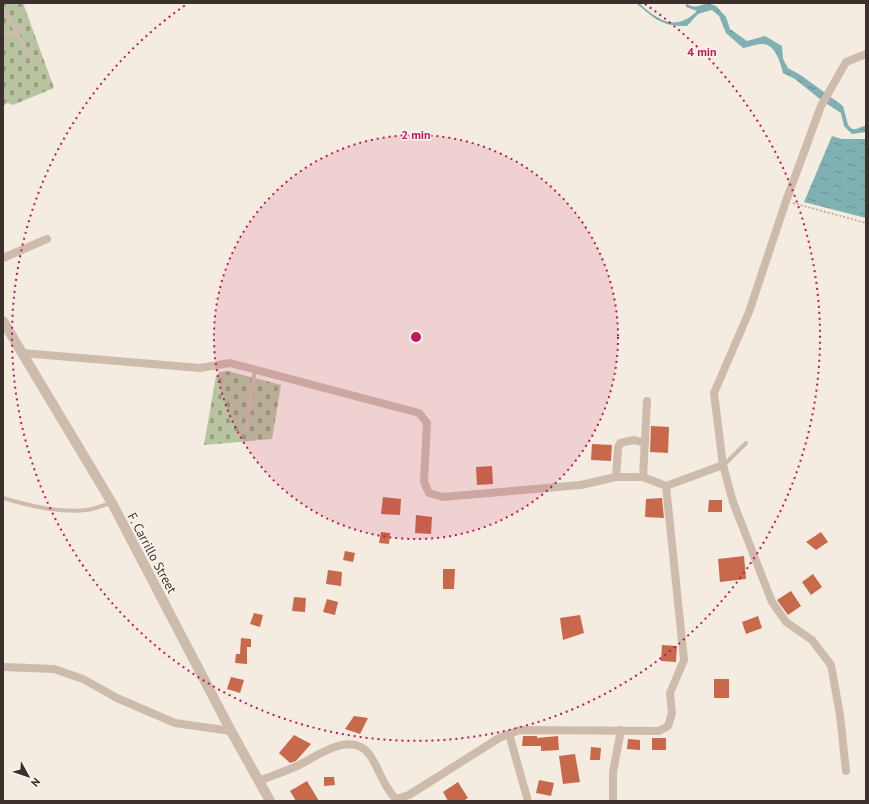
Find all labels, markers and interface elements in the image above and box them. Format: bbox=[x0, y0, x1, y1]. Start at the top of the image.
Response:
text: 4 min bbox=[687, 44, 717, 59]
text: 2 min bbox=[401, 127, 431, 142]
centre of rings bbox=[409, 330, 423, 344]
street label: F. Carrillo Street bbox=[124, 510, 181, 597]
north arrow bbox=[8, 756, 48, 796]
text: N bbox=[28, 775, 43, 790]

